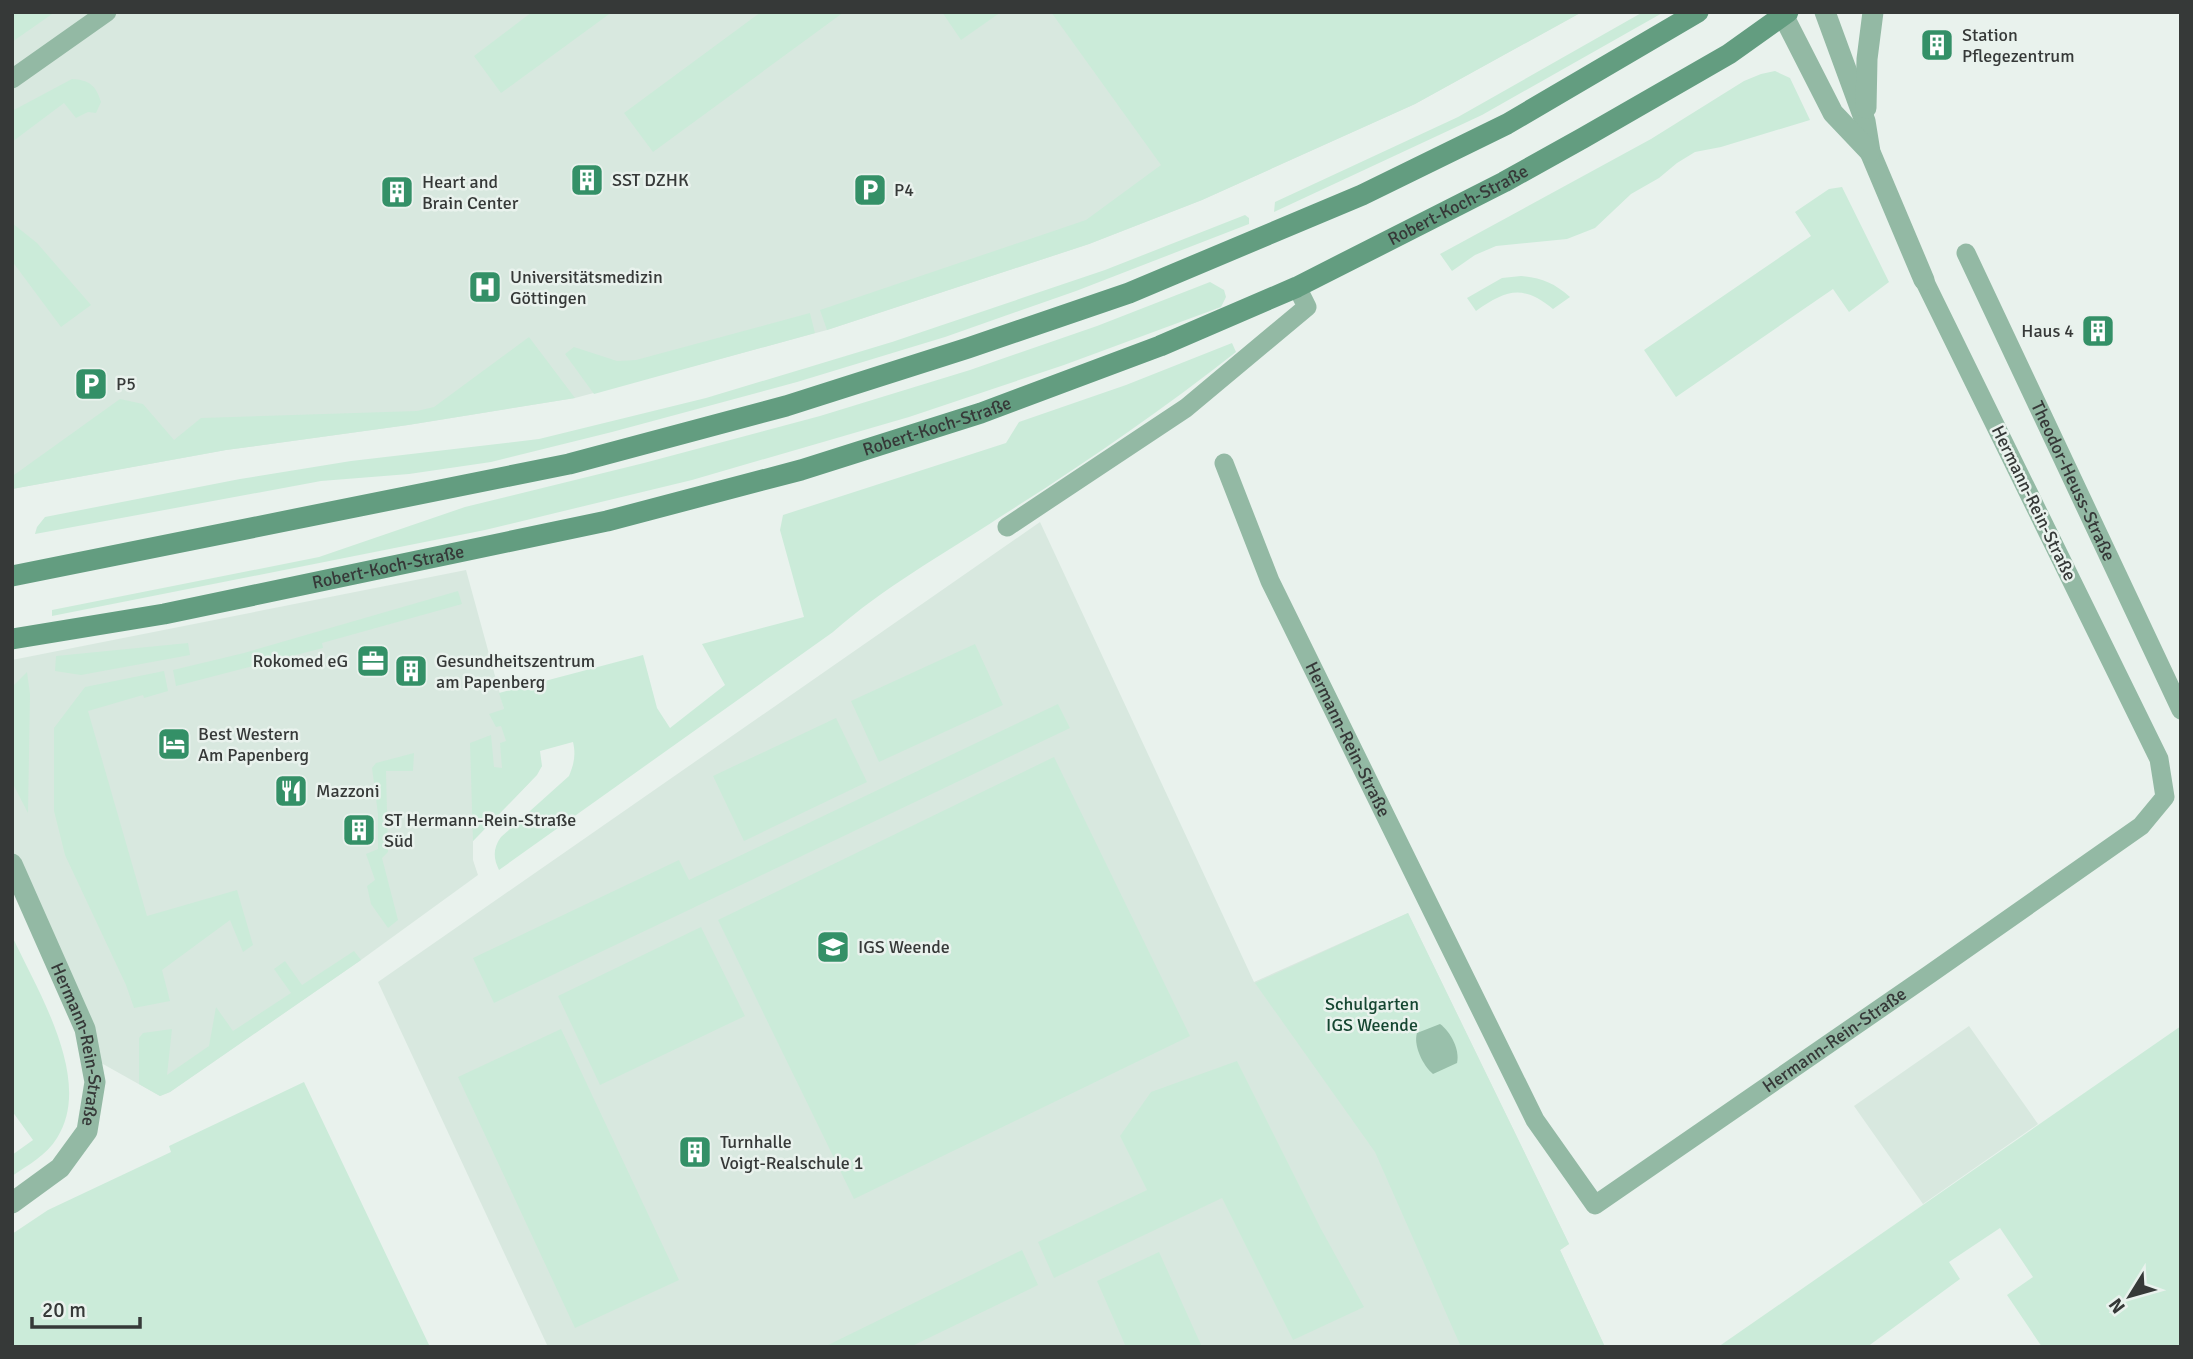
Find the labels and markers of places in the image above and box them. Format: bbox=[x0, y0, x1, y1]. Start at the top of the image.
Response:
place label: Station Pflegezentrum bbox=[1962, 24, 2075, 67]
building icon: Station Pflegezentrum bbox=[1918, 26, 1956, 64]
building icon: SST DZHK bbox=[568, 161, 606, 199]
place label: SST DZHK bbox=[612, 169, 689, 191]
place label: Heart and Brain Center bbox=[422, 171, 519, 214]
parking icon: P4 bbox=[851, 171, 889, 209]
building icon: Heart and Brain Center bbox=[378, 173, 416, 211]
place label: P4 bbox=[894, 179, 914, 201]
place label: Universitätsmedizin Göttingen bbox=[510, 266, 663, 309]
hospital icon: Universitätsmedizin Göttingen bbox=[466, 268, 504, 306]
building icon: Haus 4 bbox=[2079, 312, 2117, 350]
place label: Haus 4 bbox=[2021, 320, 2074, 342]
parking icon: P5 bbox=[72, 365, 110, 403]
place label: P5 bbox=[116, 373, 136, 395]
office icon: Rokomed eG bbox=[354, 642, 392, 680]
place label: Rokomed eG bbox=[253, 650, 348, 672]
place label: Gesundheitszentrum am Papenberg bbox=[436, 650, 595, 693]
building icon: Gesundheitszentrum am Papenberg bbox=[392, 652, 430, 690]
place label: Best Western Am Papenberg bbox=[198, 723, 309, 766]
hotel icon: Best Western Am Papenberg bbox=[155, 725, 193, 763]
restaurant icon: Mazzoni bbox=[272, 772, 310, 810]
place label: Mazzoni bbox=[316, 780, 380, 802]
place label: ST Hermann-Rein-Straße Süd bbox=[384, 809, 576, 852]
building icon: ST Hermann-Rein-Straße Süd bbox=[340, 811, 378, 849]
school or university icon: IGS Weende bbox=[814, 928, 852, 966]
place label: IGS Weende bbox=[858, 936, 950, 958]
place label: Turnhalle Voigt-Realschule 1 bbox=[720, 1131, 864, 1174]
building icon: Turnhalle Voigt-Realschule 1 bbox=[676, 1133, 714, 1171]

